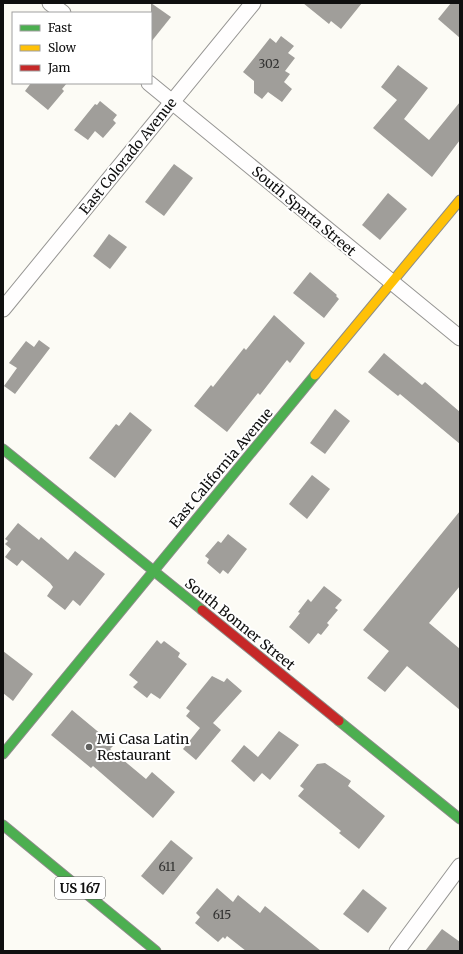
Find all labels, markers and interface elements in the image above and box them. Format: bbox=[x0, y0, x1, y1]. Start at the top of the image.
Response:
legend bbox=[12, 12, 152, 84]
text: Fast bbox=[48, 20, 72, 35]
text: Slow bbox=[48, 40, 77, 55]
house number: 302 bbox=[258, 56, 280, 71]
text: Jam bbox=[47, 60, 71, 75]
street label: East Colorado Avenue bbox=[75, 94, 181, 218]
street label: South Sparta Street bbox=[248, 162, 360, 260]
street label: East California Avenue bbox=[165, 404, 277, 532]
street label: South Bonner Street bbox=[181, 574, 299, 674]
place label: Mi Casa Latin Restaurant bbox=[97, 730, 189, 764]
marker: Mi Casa Latin Restaurant bbox=[84, 742, 94, 752]
house number: 611 bbox=[159, 859, 176, 874]
road number: US 167 bbox=[55, 877, 105, 899]
house number: 615 bbox=[213, 907, 231, 922]

